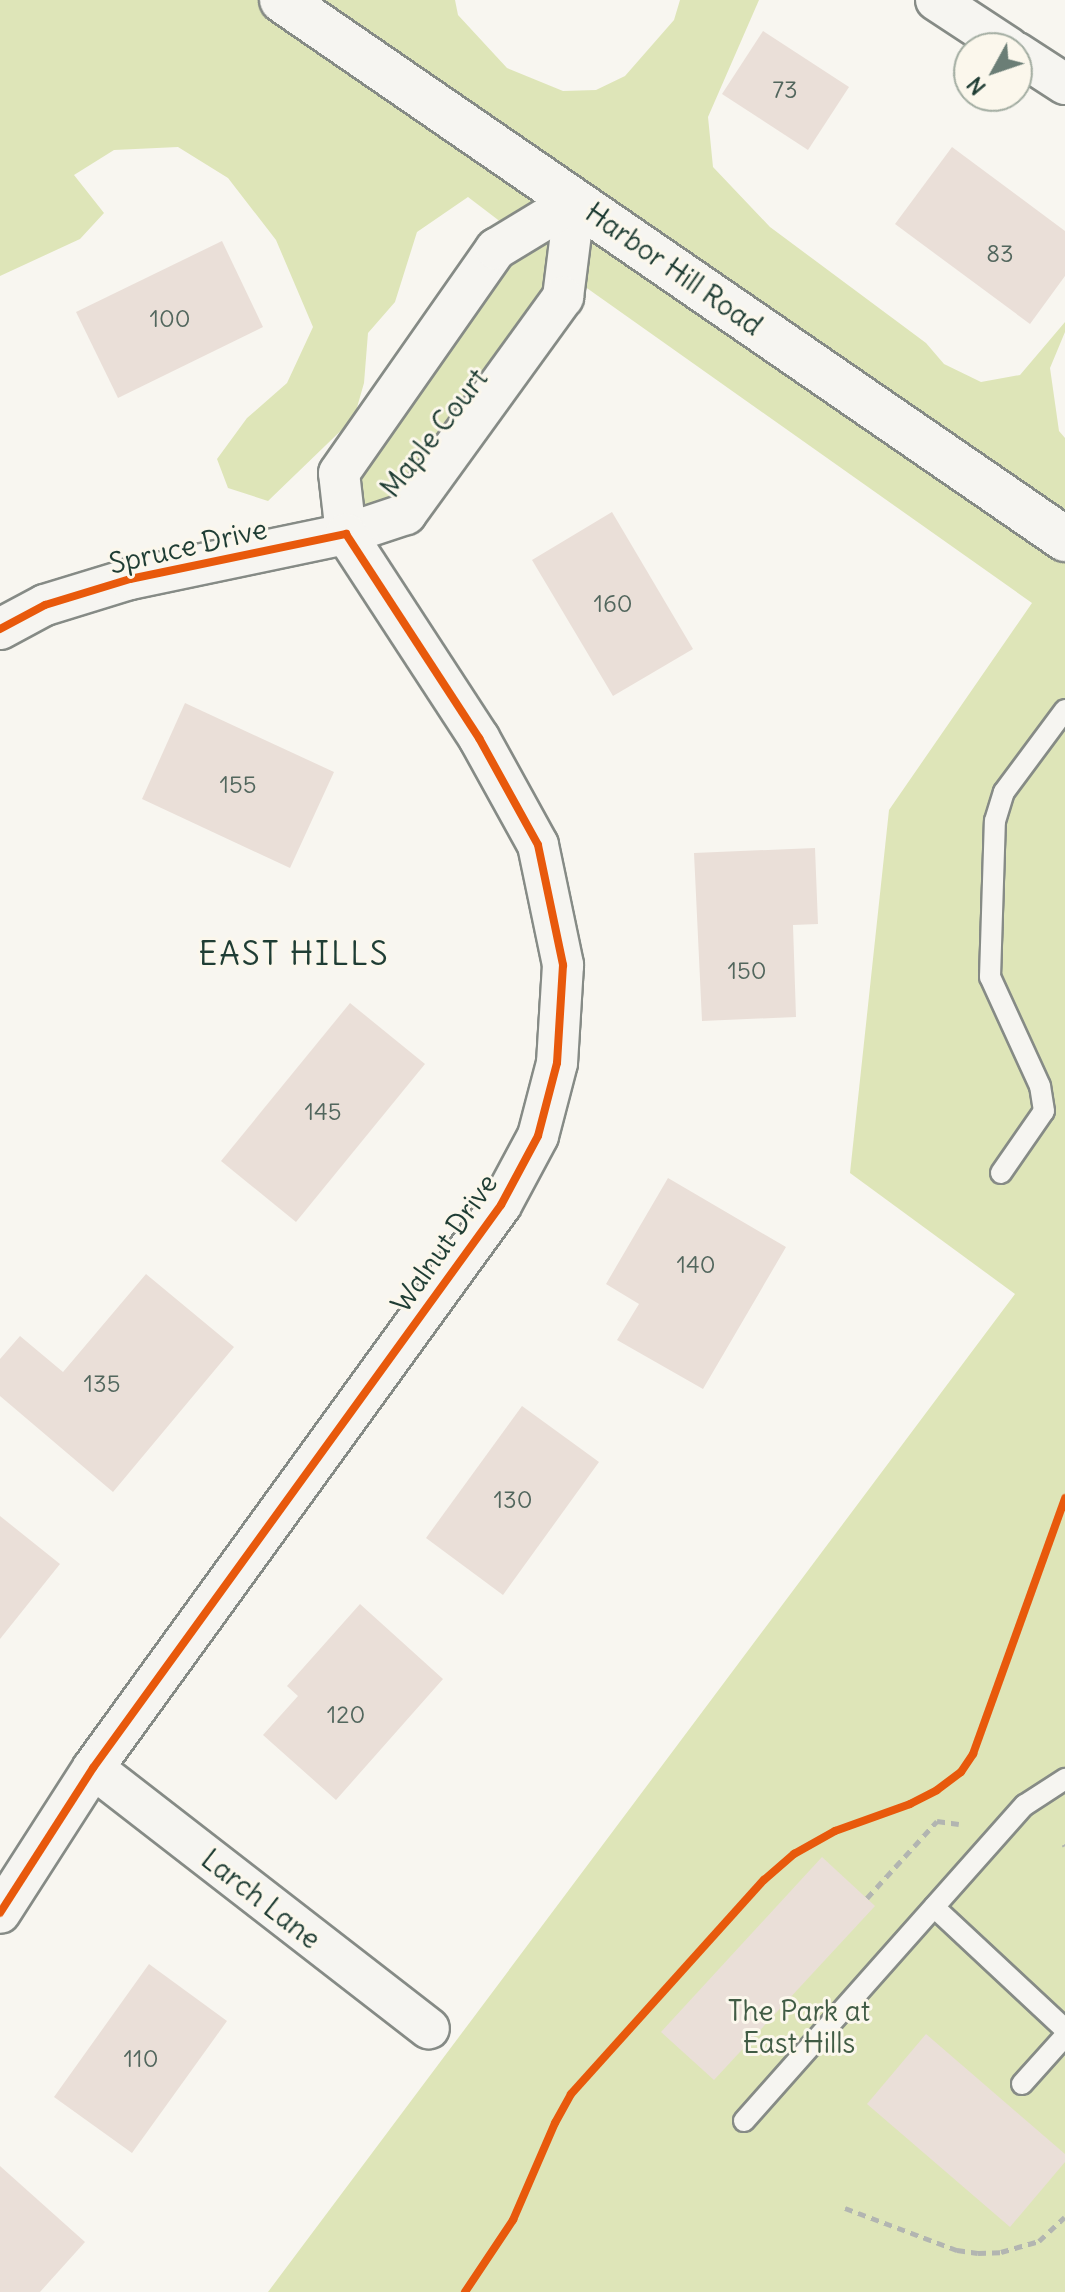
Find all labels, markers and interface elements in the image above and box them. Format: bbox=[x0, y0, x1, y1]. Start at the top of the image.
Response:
north arrow bbox=[953, 32, 1033, 112]
text: N bbox=[961, 71, 992, 101]
house number: 73 bbox=[772, 76, 798, 104]
street label: Harbor Hill Road bbox=[579, 196, 769, 342]
house number: 83 bbox=[986, 240, 1014, 268]
house number: 100 bbox=[149, 305, 191, 333]
street label: Maple Court bbox=[373, 362, 495, 504]
street label: Spruce Drive bbox=[106, 512, 270, 580]
house number: 160 bbox=[593, 590, 633, 618]
house number: 155 bbox=[219, 771, 257, 799]
district label: EAST HILLS bbox=[198, 935, 390, 973]
house number: 150 bbox=[727, 957, 767, 985]
house number: 145 bbox=[304, 1098, 342, 1126]
street label: Walnut Drive bbox=[384, 1167, 504, 1319]
house number: 140 bbox=[676, 1251, 716, 1279]
house number: 135 bbox=[84, 1370, 120, 1398]
house number: 130 bbox=[494, 1486, 532, 1514]
house number: 120 bbox=[327, 1701, 365, 1729]
street label: Larch Lane bbox=[195, 1842, 327, 1956]
park label: The Park at East Hills bbox=[728, 1994, 870, 2060]
house number: 110 bbox=[124, 2045, 158, 2073]

